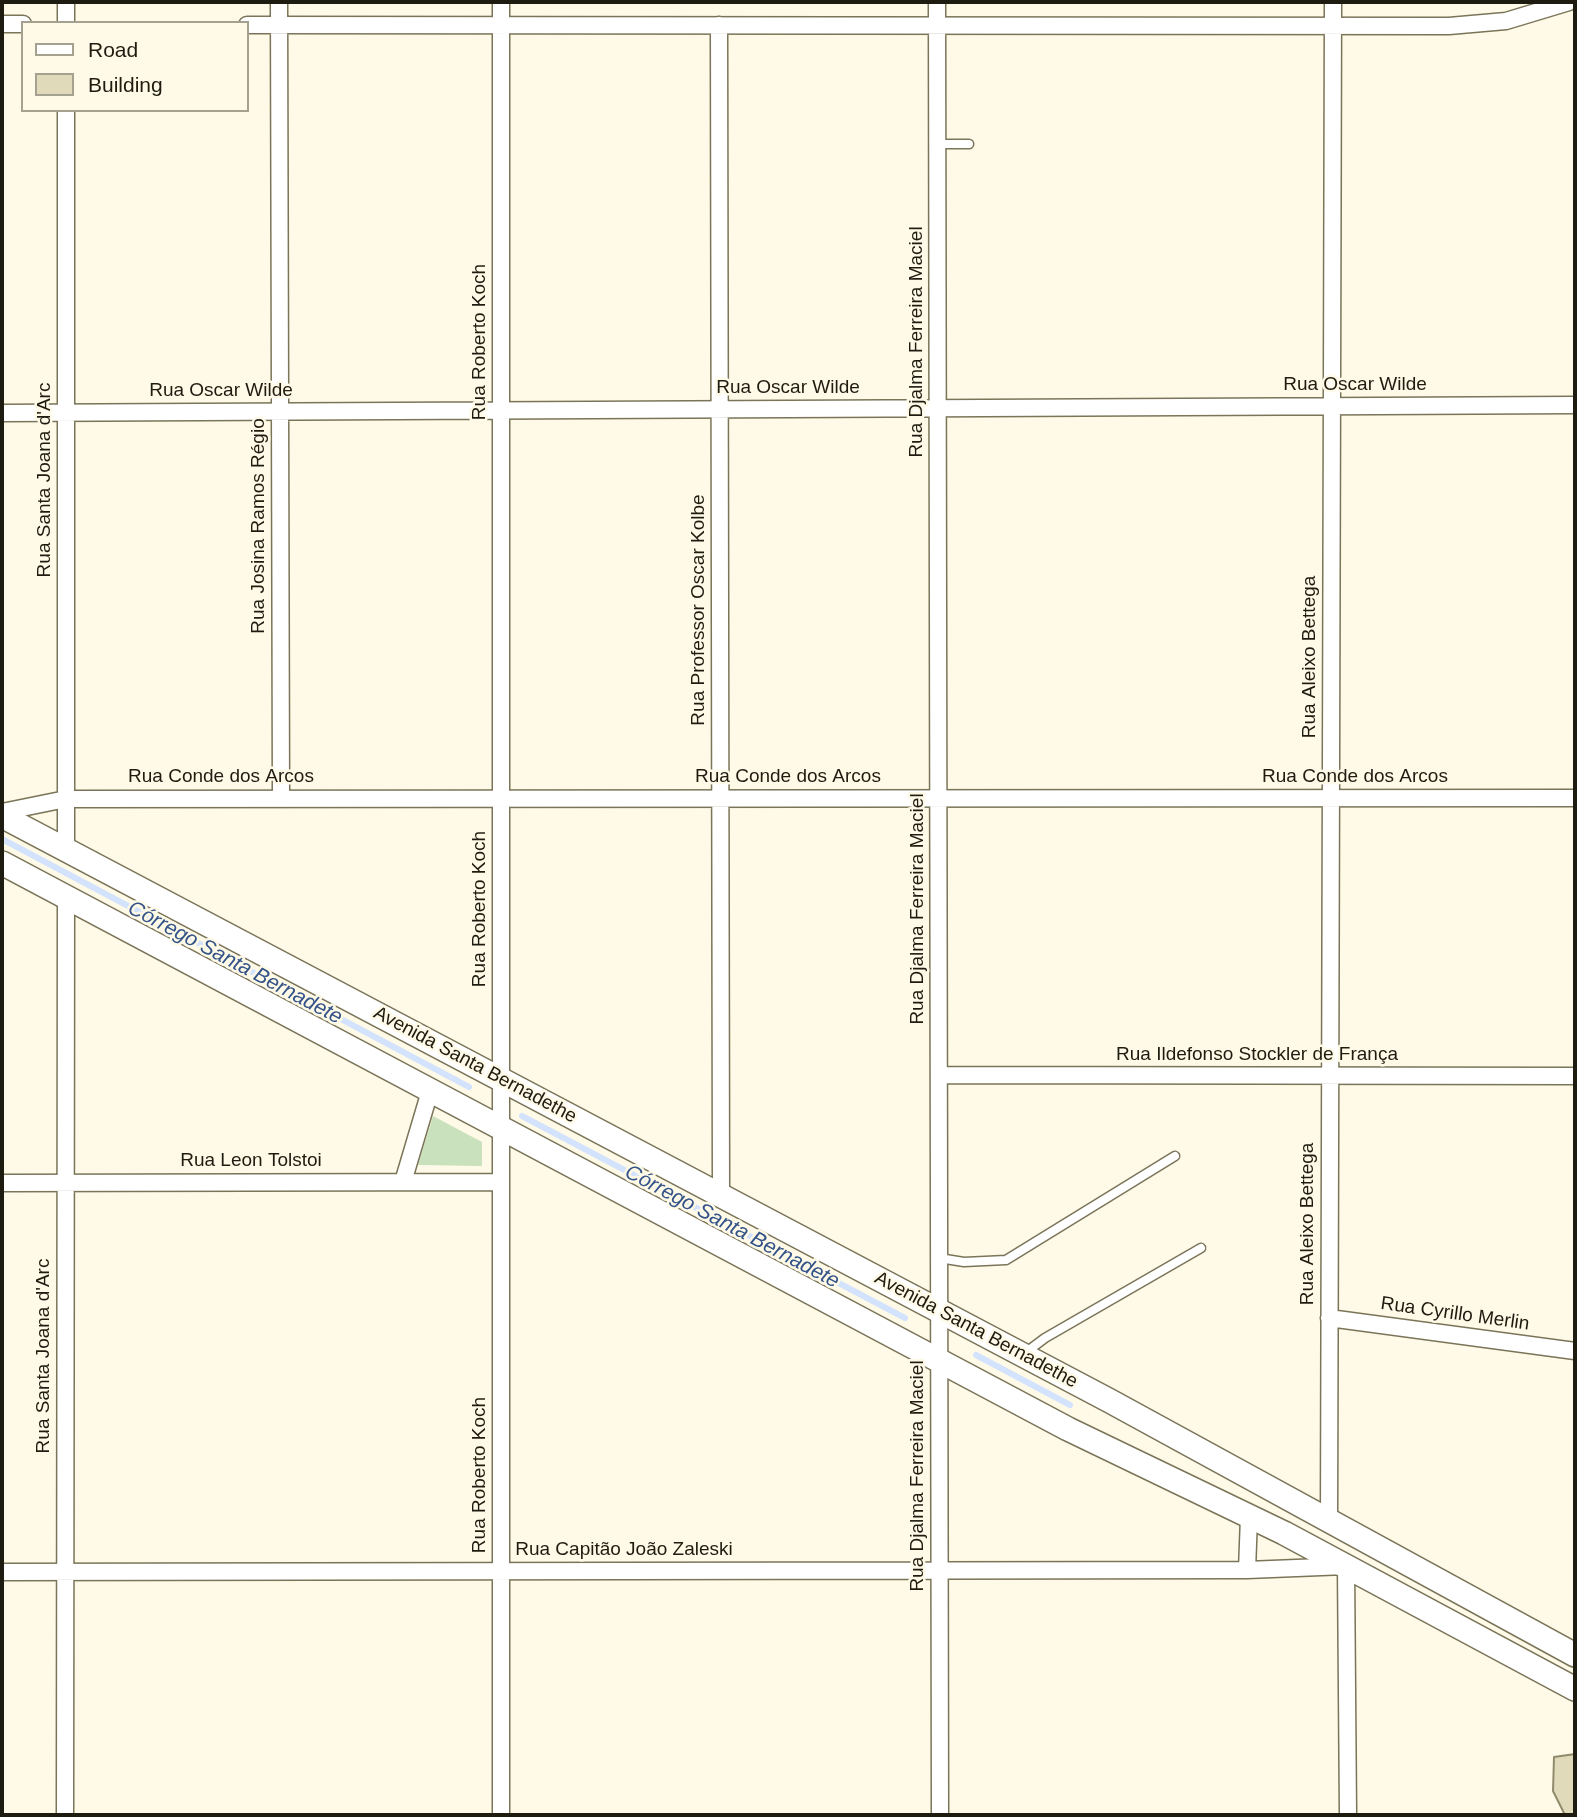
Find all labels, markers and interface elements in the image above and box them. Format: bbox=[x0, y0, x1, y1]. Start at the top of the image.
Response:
legend bbox=[21, 21, 248, 112]
text: Road bbox=[88, 38, 138, 61]
text: Building bbox=[88, 73, 163, 96]
street label: Rua Djalma Ferreira Maciel bbox=[906, 226, 928, 458]
street label: Rua Roberto Koch bbox=[469, 264, 491, 420]
street label: Rua Oscar Wilde bbox=[1283, 374, 1427, 396]
street label: Rua Oscar Wilde bbox=[716, 377, 860, 399]
street label: Rua Oscar Wilde bbox=[149, 380, 293, 402]
street label: Rua Santa Joana d'Arc bbox=[34, 383, 56, 577]
street label: Rua Josina Ramos Régio bbox=[248, 418, 270, 634]
street label: Rua Professor Oscar Kolbe bbox=[688, 494, 710, 726]
street label: Rua Aleixo Bettega bbox=[1299, 576, 1321, 738]
street label: Rua Conde dos Arcos bbox=[128, 766, 314, 788]
street label: Rua Conde dos Arcos bbox=[695, 766, 881, 788]
street label: Rua Conde dos Arcos bbox=[1262, 766, 1448, 788]
street label: Rua Djalma Ferreira Maciel bbox=[907, 793, 929, 1025]
street label: Rua Roberto Koch bbox=[469, 831, 491, 987]
water label: Córrego Santa Bernadete bbox=[123, 896, 347, 1030]
street label: Avenida Santa Bernadethe bbox=[370, 1002, 580, 1128]
street label: Rua Ildefonso Stockler de França bbox=[1116, 1044, 1398, 1066]
street label: Rua Aleixo Bettega bbox=[1297, 1143, 1319, 1305]
street label: Rua Leon Tolstoi bbox=[180, 1150, 322, 1172]
water label: Córrego Santa Bernadete bbox=[620, 1160, 844, 1294]
street label: Rua Santa Joana d'Arc bbox=[33, 1259, 55, 1453]
street label: Avenida Santa Bernadethe bbox=[871, 1267, 1081, 1393]
street label: Rua Cyrillo Merlin bbox=[1379, 1292, 1531, 1336]
street label: Rua Djalma Ferreira Maciel bbox=[907, 1360, 929, 1592]
street label: Rua Roberto Koch bbox=[469, 1397, 491, 1553]
street label: Rua Capitão João Zaleski bbox=[515, 1539, 733, 1561]

